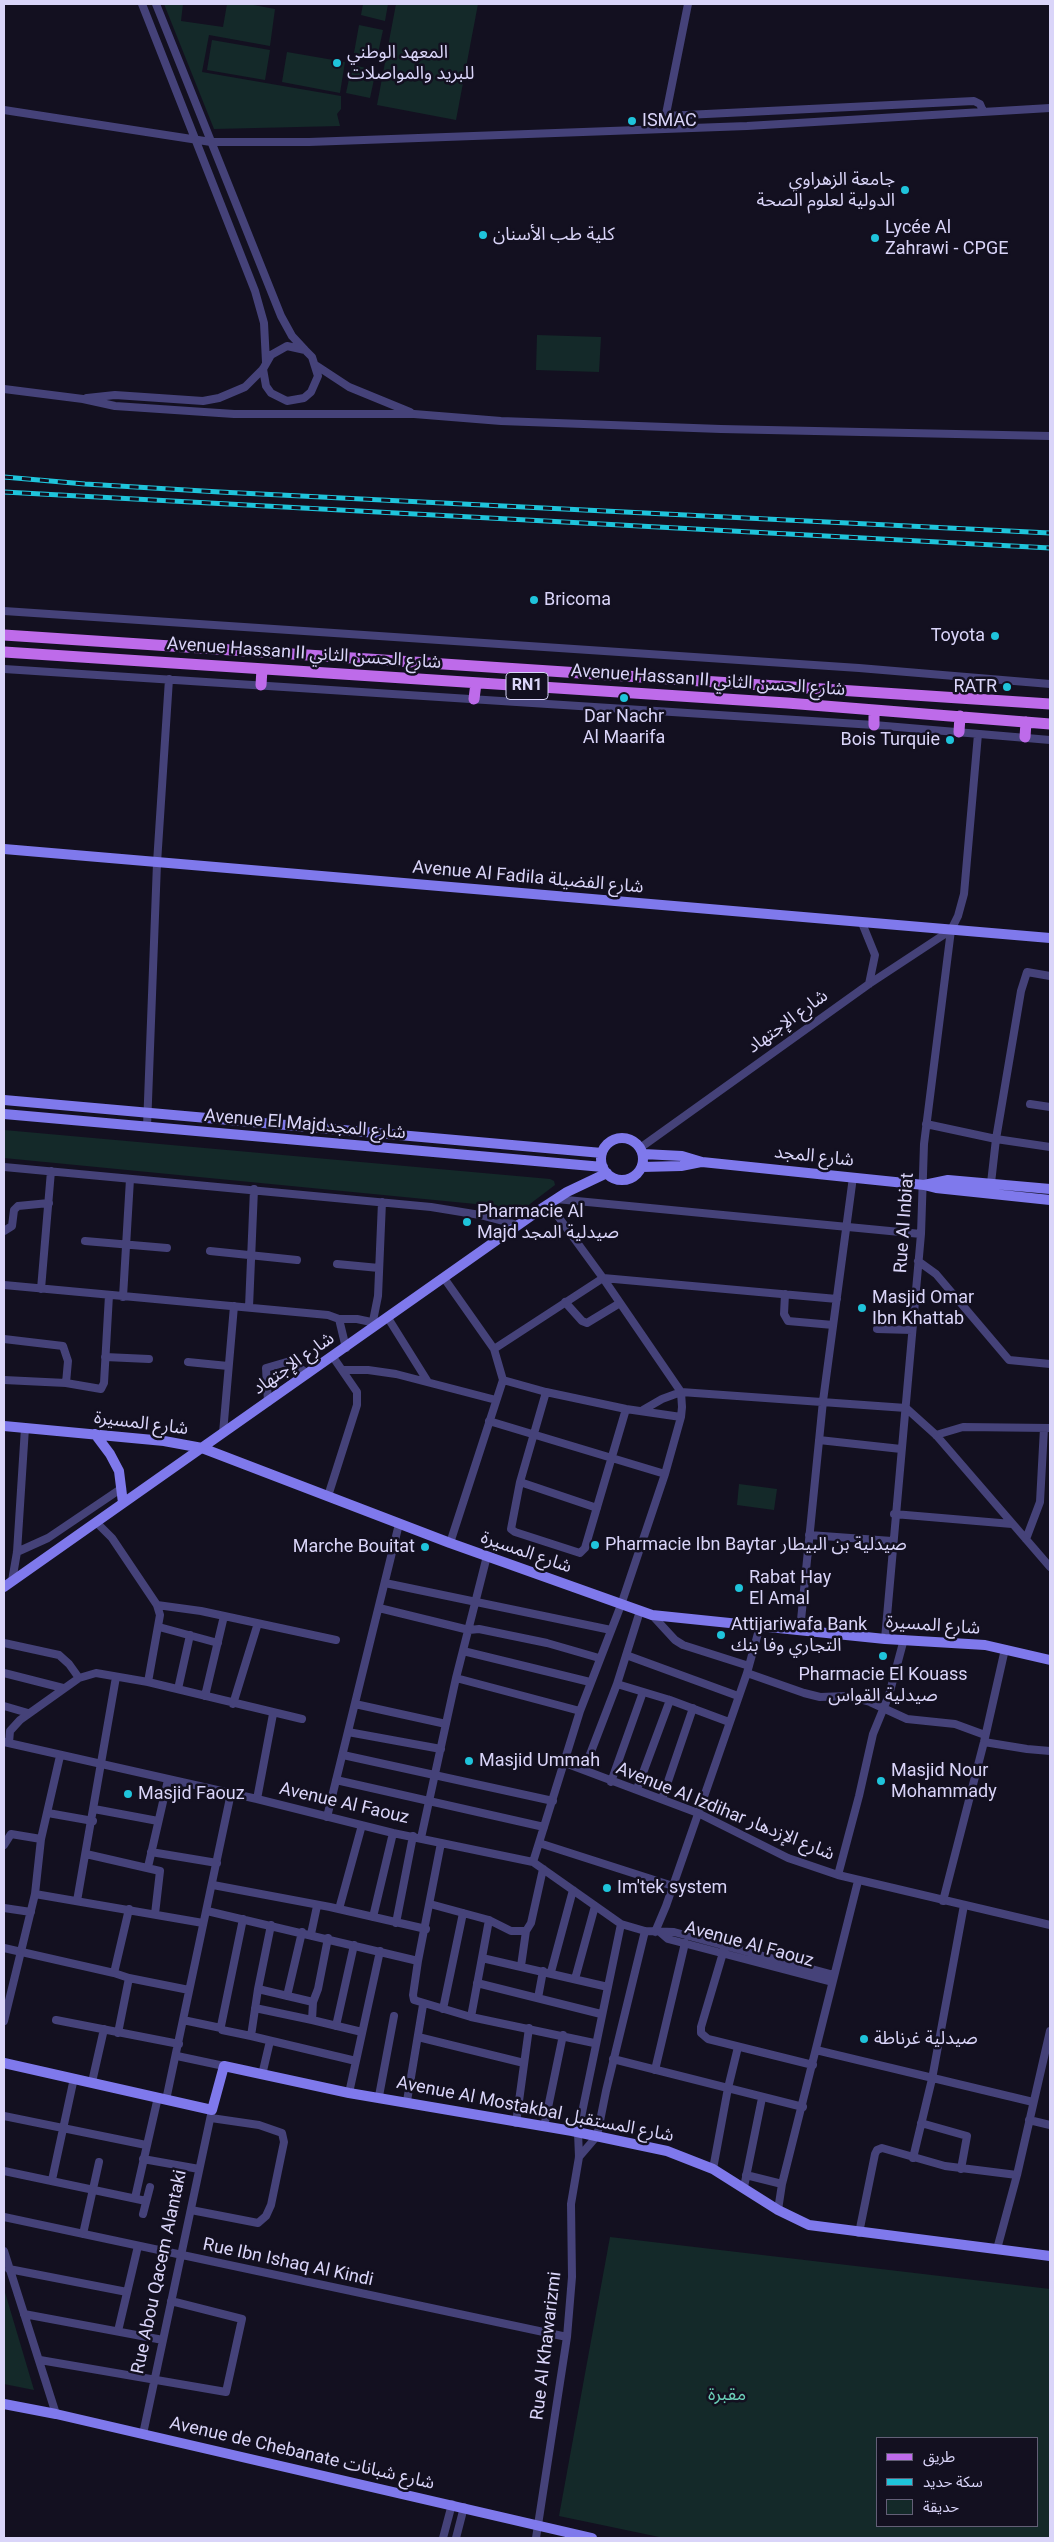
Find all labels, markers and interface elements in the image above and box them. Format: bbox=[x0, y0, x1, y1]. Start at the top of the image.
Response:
place label: المعهد الوطني للبريد والمواصلات bbox=[347, 42, 474, 84]
marker: المعهد الوطني للبريد والمواصلات bbox=[331, 57, 343, 69]
place label: ISMAC bbox=[642, 110, 697, 132]
marker: ISMAC bbox=[626, 115, 638, 127]
place label: جامعة الزهراوي الدولية لعلوم الصحة bbox=[756, 169, 895, 212]
marker: جامعة الزهراوي الدولية لعلوم الصحة bbox=[899, 184, 911, 196]
place label: Lycée Al Zahrawi - CPGE bbox=[885, 217, 1008, 260]
place label: كلية طب الأسنان bbox=[493, 224, 615, 246]
marker: كلية طب الأسنان bbox=[477, 229, 489, 241]
marker: Lycée Al Zahrawi - CPGE bbox=[869, 232, 881, 244]
place label: Bricoma bbox=[544, 589, 611, 611]
marker: Bricoma bbox=[528, 594, 540, 606]
place label: Toyota bbox=[931, 625, 985, 647]
marker: Toyota bbox=[989, 630, 1001, 642]
street label: Avenue Hassan II شارع الحسن الثاني bbox=[166, 634, 442, 674]
street label: Avenue Hassan II شارع الحسن الثاني bbox=[570, 661, 846, 701]
road number: RN1 bbox=[506, 672, 548, 699]
place label: RATR bbox=[953, 676, 997, 698]
marker: RATR bbox=[1001, 681, 1013, 693]
marker: Dar Nachr Al Maarifa bbox=[618, 692, 630, 704]
place label: Dar Nachr Al Maarifa bbox=[583, 706, 665, 749]
place label: Bois Turquie bbox=[841, 729, 940, 751]
marker: Bois Turquie bbox=[944, 734, 956, 746]
street label: Avenue Al Fadila شارع الفضيلة bbox=[412, 857, 644, 899]
street label: شارع الإجتهاد bbox=[743, 985, 833, 1059]
street label: Avenue El Majdشارع المجد bbox=[203, 1105, 407, 1145]
street label: شارع المجد bbox=[773, 1142, 855, 1172]
street label: Rue Al Inbiat bbox=[891, 1172, 919, 1274]
place label: Pharmacie Al Majd صيدلية المجد bbox=[477, 1201, 619, 1244]
marker: Pharmacie Al Majd صيدلية المجد bbox=[461, 1216, 473, 1228]
place label: Masjid Omar Ibn Khattab bbox=[872, 1287, 974, 1330]
marker: Masjid Omar Ibn Khattab bbox=[856, 1302, 868, 1314]
street label: شارع الإجتهاد bbox=[249, 1328, 339, 1400]
street label: شارع المسيرة bbox=[93, 1408, 189, 1440]
street label: شارع المسيرة bbox=[478, 1527, 574, 1579]
place label: Pharmacie Ibn Baytar صيدلية بن البيطار bbox=[605, 1534, 907, 1556]
place label: Marche Bouitat bbox=[293, 1536, 415, 1558]
marker: Pharmacie Ibn Baytar صيدلية بن البيطار bbox=[589, 1539, 601, 1551]
marker: Marche Bouitat bbox=[419, 1541, 431, 1553]
place label: Rabat Hay El Amal bbox=[749, 1567, 831, 1610]
marker: Rabat Hay El Amal bbox=[733, 1582, 745, 1594]
street label: شارع المسيرة bbox=[885, 1612, 981, 1640]
place label: Attijariwafa Bank التجاري وفا بنك bbox=[731, 1614, 867, 1656]
marker: Attijariwafa Bank التجاري وفا بنك bbox=[715, 1629, 727, 1641]
marker: Pharmacie El Kouass صيدلية القواس bbox=[877, 1650, 889, 1662]
place label: Pharmacie El Kouass صيدلية القواس bbox=[798, 1664, 968, 1706]
place label: Masjid Ummah bbox=[479, 1750, 600, 1772]
marker: Masjid Ummah bbox=[463, 1755, 475, 1767]
street label: Avenue Al Izdihar شارع الإزدهار bbox=[613, 1758, 837, 1866]
place label: Masjid Nour Mohammady bbox=[891, 1760, 997, 1802]
marker: Masjid Nour Mohammady bbox=[875, 1775, 887, 1787]
street label: Avenue Al Faouz bbox=[277, 1779, 411, 1829]
place label: Masjid Faouz bbox=[138, 1783, 245, 1805]
marker: Masjid Faouz bbox=[122, 1788, 134, 1800]
place label: Im'tek system bbox=[617, 1877, 727, 1899]
marker: Im'tek system bbox=[601, 1882, 613, 1894]
street label: Avenue Al Faouz bbox=[682, 1917, 816, 1973]
place label: صيدلية غرناطة bbox=[874, 2028, 978, 2050]
marker: صيدلية غرناطة bbox=[858, 2033, 870, 2045]
street label: Avenue Al Mostakbal شارع المستقبل bbox=[395, 2073, 675, 2147]
street label: Rue Abou Qacem Alantaki bbox=[128, 2168, 192, 2376]
street label: Rue Ibn Ishaq Al Kindi bbox=[201, 2234, 375, 2292]
street label: Rue Al Khawarizmi bbox=[527, 2270, 567, 2422]
park label: مقبرة bbox=[708, 2384, 746, 2406]
street label: Avenue de Chebanate شارع شبانات bbox=[167, 2413, 437, 2495]
legend bbox=[876, 2437, 1039, 2527]
text: طريق bbox=[923, 2448, 955, 2466]
text: سكة حديد bbox=[923, 2473, 983, 2491]
text: حديقة bbox=[923, 2498, 959, 2516]

